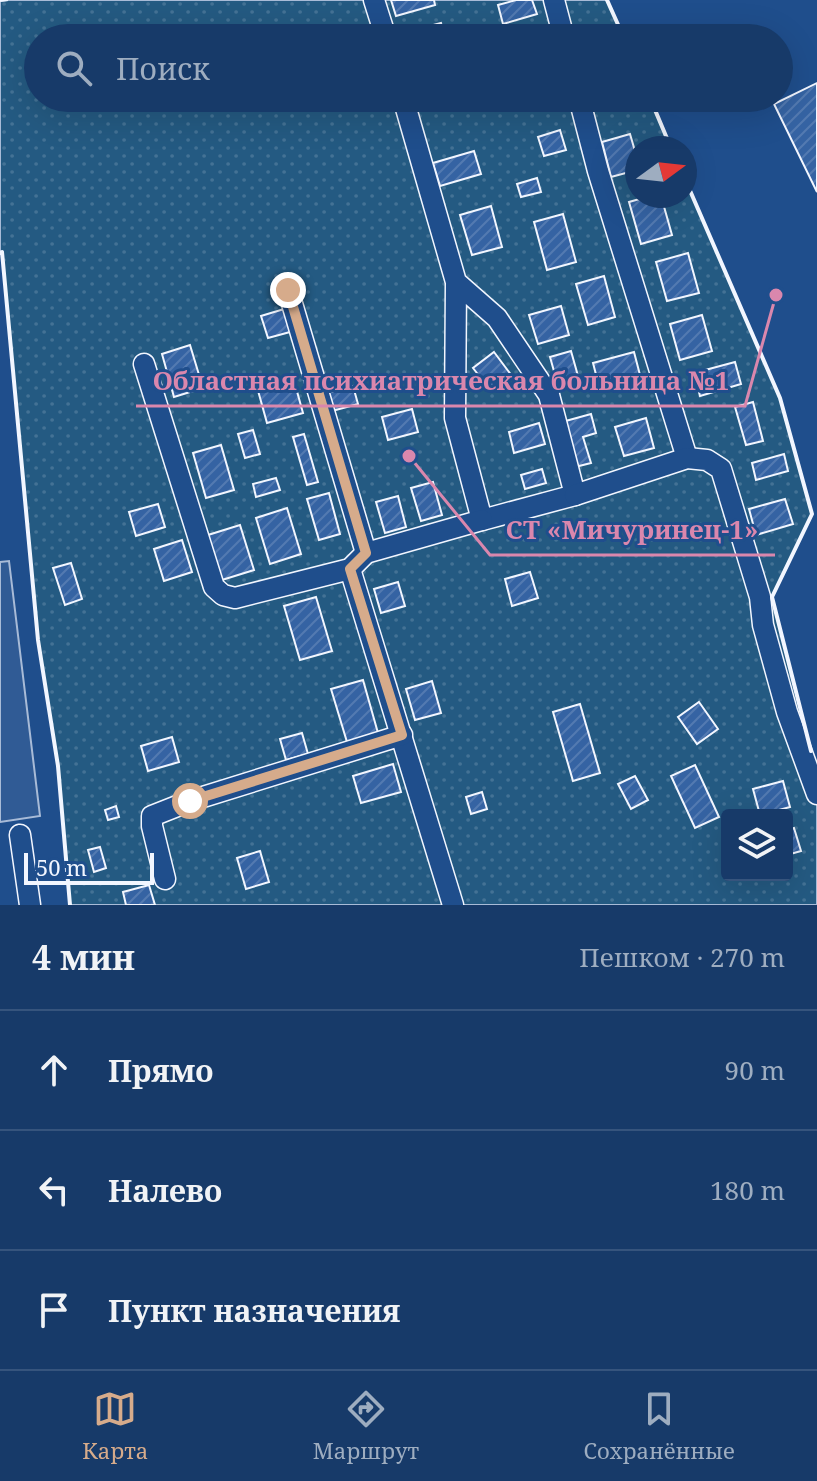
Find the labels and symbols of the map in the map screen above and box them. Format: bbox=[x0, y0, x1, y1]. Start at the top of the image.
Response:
north arrow bbox=[625, 136, 697, 208]
route end bbox=[270, 272, 306, 308]
callout: Областная психиатрическая больница №1 bbox=[136, 356, 745, 406]
text: Областная психиатрическая больница №1 bbox=[153, 362, 729, 398]
callout: СТ «Мичуринец-1» bbox=[490, 505, 775, 555]
text: СТ «Мичуринец-1» bbox=[506, 511, 758, 547]
route start bbox=[172, 783, 208, 819]
scale bar bbox=[24, 849, 154, 885]

